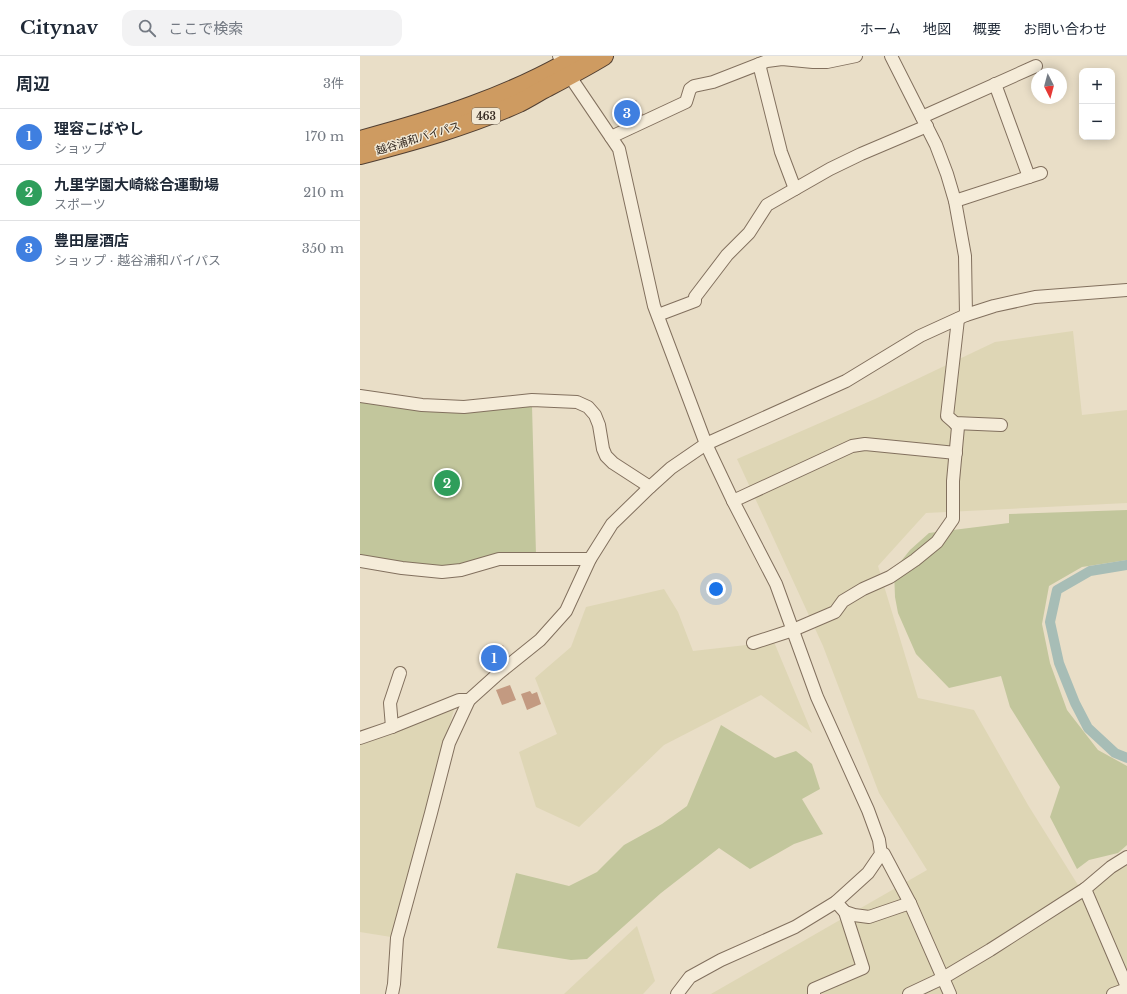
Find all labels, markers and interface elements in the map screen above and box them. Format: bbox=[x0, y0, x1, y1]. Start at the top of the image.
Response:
search box bbox=[122, 10, 402, 46]
text: Citynav bbox=[20, 16, 98, 39]
icon: search bbox=[136, 17, 158, 39]
text: ここで検索 bbox=[168, 19, 243, 38]
text: ホーム bbox=[859, 20, 901, 38]
text: 地図 bbox=[923, 20, 951, 38]
text: 概要 bbox=[973, 20, 1001, 38]
text: お問い合わせ bbox=[1023, 20, 1107, 38]
north arrow bbox=[1031, 68, 1067, 104]
map controls bbox=[1079, 68, 1115, 140]
button: + bbox=[1079, 68, 1115, 104]
text: 周辺 bbox=[16, 74, 50, 95]
text: 3件 bbox=[323, 75, 344, 92]
pin: 3 bbox=[614, 98, 640, 128]
button: − bbox=[1079, 104, 1115, 140]
road number: 463 bbox=[472, 108, 500, 124]
street label: 越谷浦和バイパス bbox=[374, 118, 462, 158]
text: 理容こばやし bbox=[54, 119, 144, 138]
text: 1 bbox=[26, 128, 32, 145]
text: 170 m bbox=[305, 128, 344, 145]
text: ショップ bbox=[54, 140, 106, 157]
text: 九里学園大崎総合運動場 bbox=[54, 175, 219, 194]
text: 2 bbox=[25, 184, 33, 201]
text: 210 m bbox=[303, 184, 344, 201]
text: スポーツ bbox=[54, 196, 106, 213]
text: 豊田屋酒店 bbox=[54, 231, 129, 250]
text: 3 bbox=[25, 240, 33, 257]
text: 350 m bbox=[302, 240, 344, 257]
text: ショップ · 越谷浦和バイパス bbox=[54, 252, 221, 269]
pin: 2 bbox=[434, 468, 460, 498]
your location bbox=[706, 579, 726, 599]
pin: 1 bbox=[481, 643, 507, 673]

